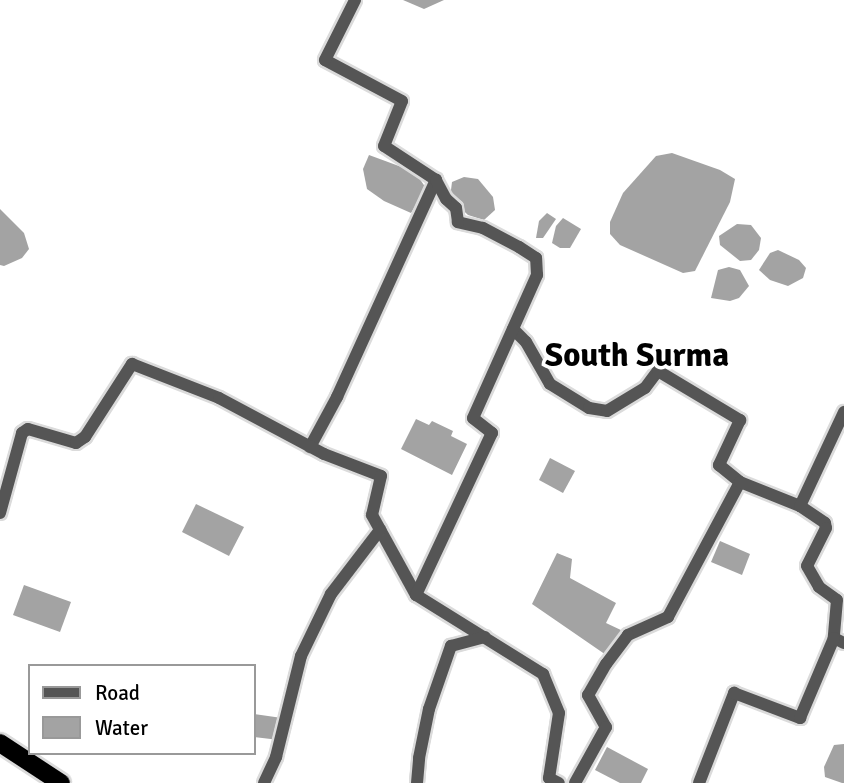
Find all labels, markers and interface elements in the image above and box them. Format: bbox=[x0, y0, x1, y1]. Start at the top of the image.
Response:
district label: South Surma bbox=[545, 336, 729, 376]
legend bbox=[28, 664, 256, 755]
text: Road bbox=[95, 680, 140, 706]
text: Water bbox=[95, 715, 148, 741]

